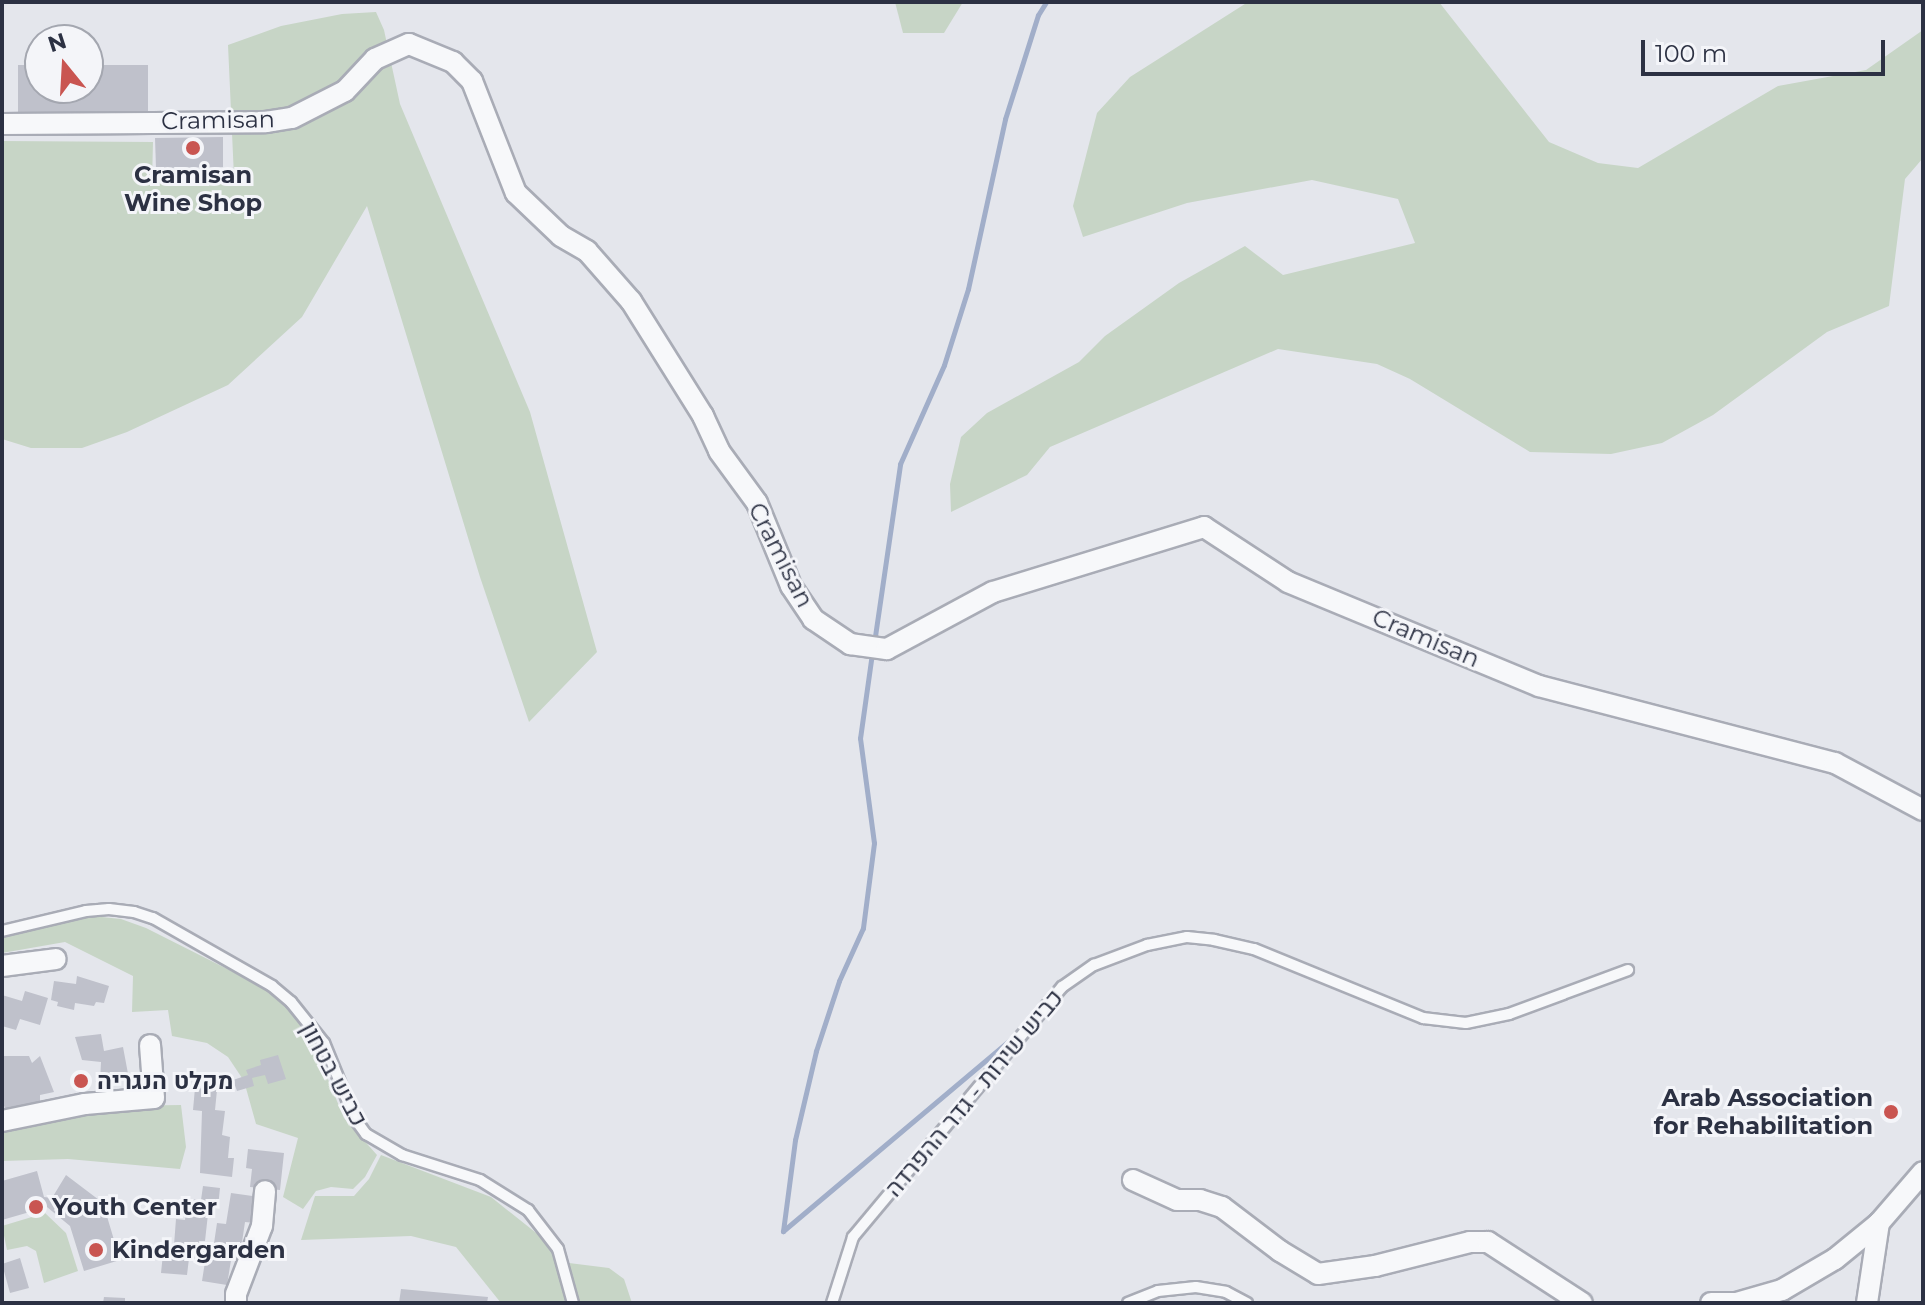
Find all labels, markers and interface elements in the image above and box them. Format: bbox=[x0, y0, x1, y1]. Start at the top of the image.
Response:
north arrow bbox=[24, 24, 104, 104]
scale bar bbox=[1645, 24, 1889, 74]
text: N bbox=[44, 27, 70, 58]
text: 100 m bbox=[1655, 39, 1727, 68]
street label: Cramisan bbox=[161, 105, 275, 135]
marker: Cramisan Wine Shop bbox=[184, 139, 202, 157]
place label: Cramisan Wine Shop bbox=[124, 161, 262, 217]
street label: Cramisan bbox=[742, 498, 820, 612]
street label: Cramisan bbox=[1368, 603, 1484, 673]
street label: כביש שירות - גדר ההפרדה bbox=[879, 984, 1069, 1202]
street label: כביש בטחון bbox=[294, 1017, 374, 1131]
place label: מקלט הנגריה bbox=[97, 1067, 233, 1095]
marker: מקלט הנגריה bbox=[72, 1072, 90, 1090]
place label: Arab Association for Rehabilitation bbox=[1654, 1084, 1873, 1140]
marker: Arab Association for Rehabilitation bbox=[1880, 1101, 1902, 1123]
place label: Youth Center bbox=[52, 1193, 217, 1221]
marker: Youth Center bbox=[27, 1198, 45, 1216]
place label: Kindergarden bbox=[112, 1236, 286, 1264]
marker: Kindergarden bbox=[87, 1241, 105, 1259]

